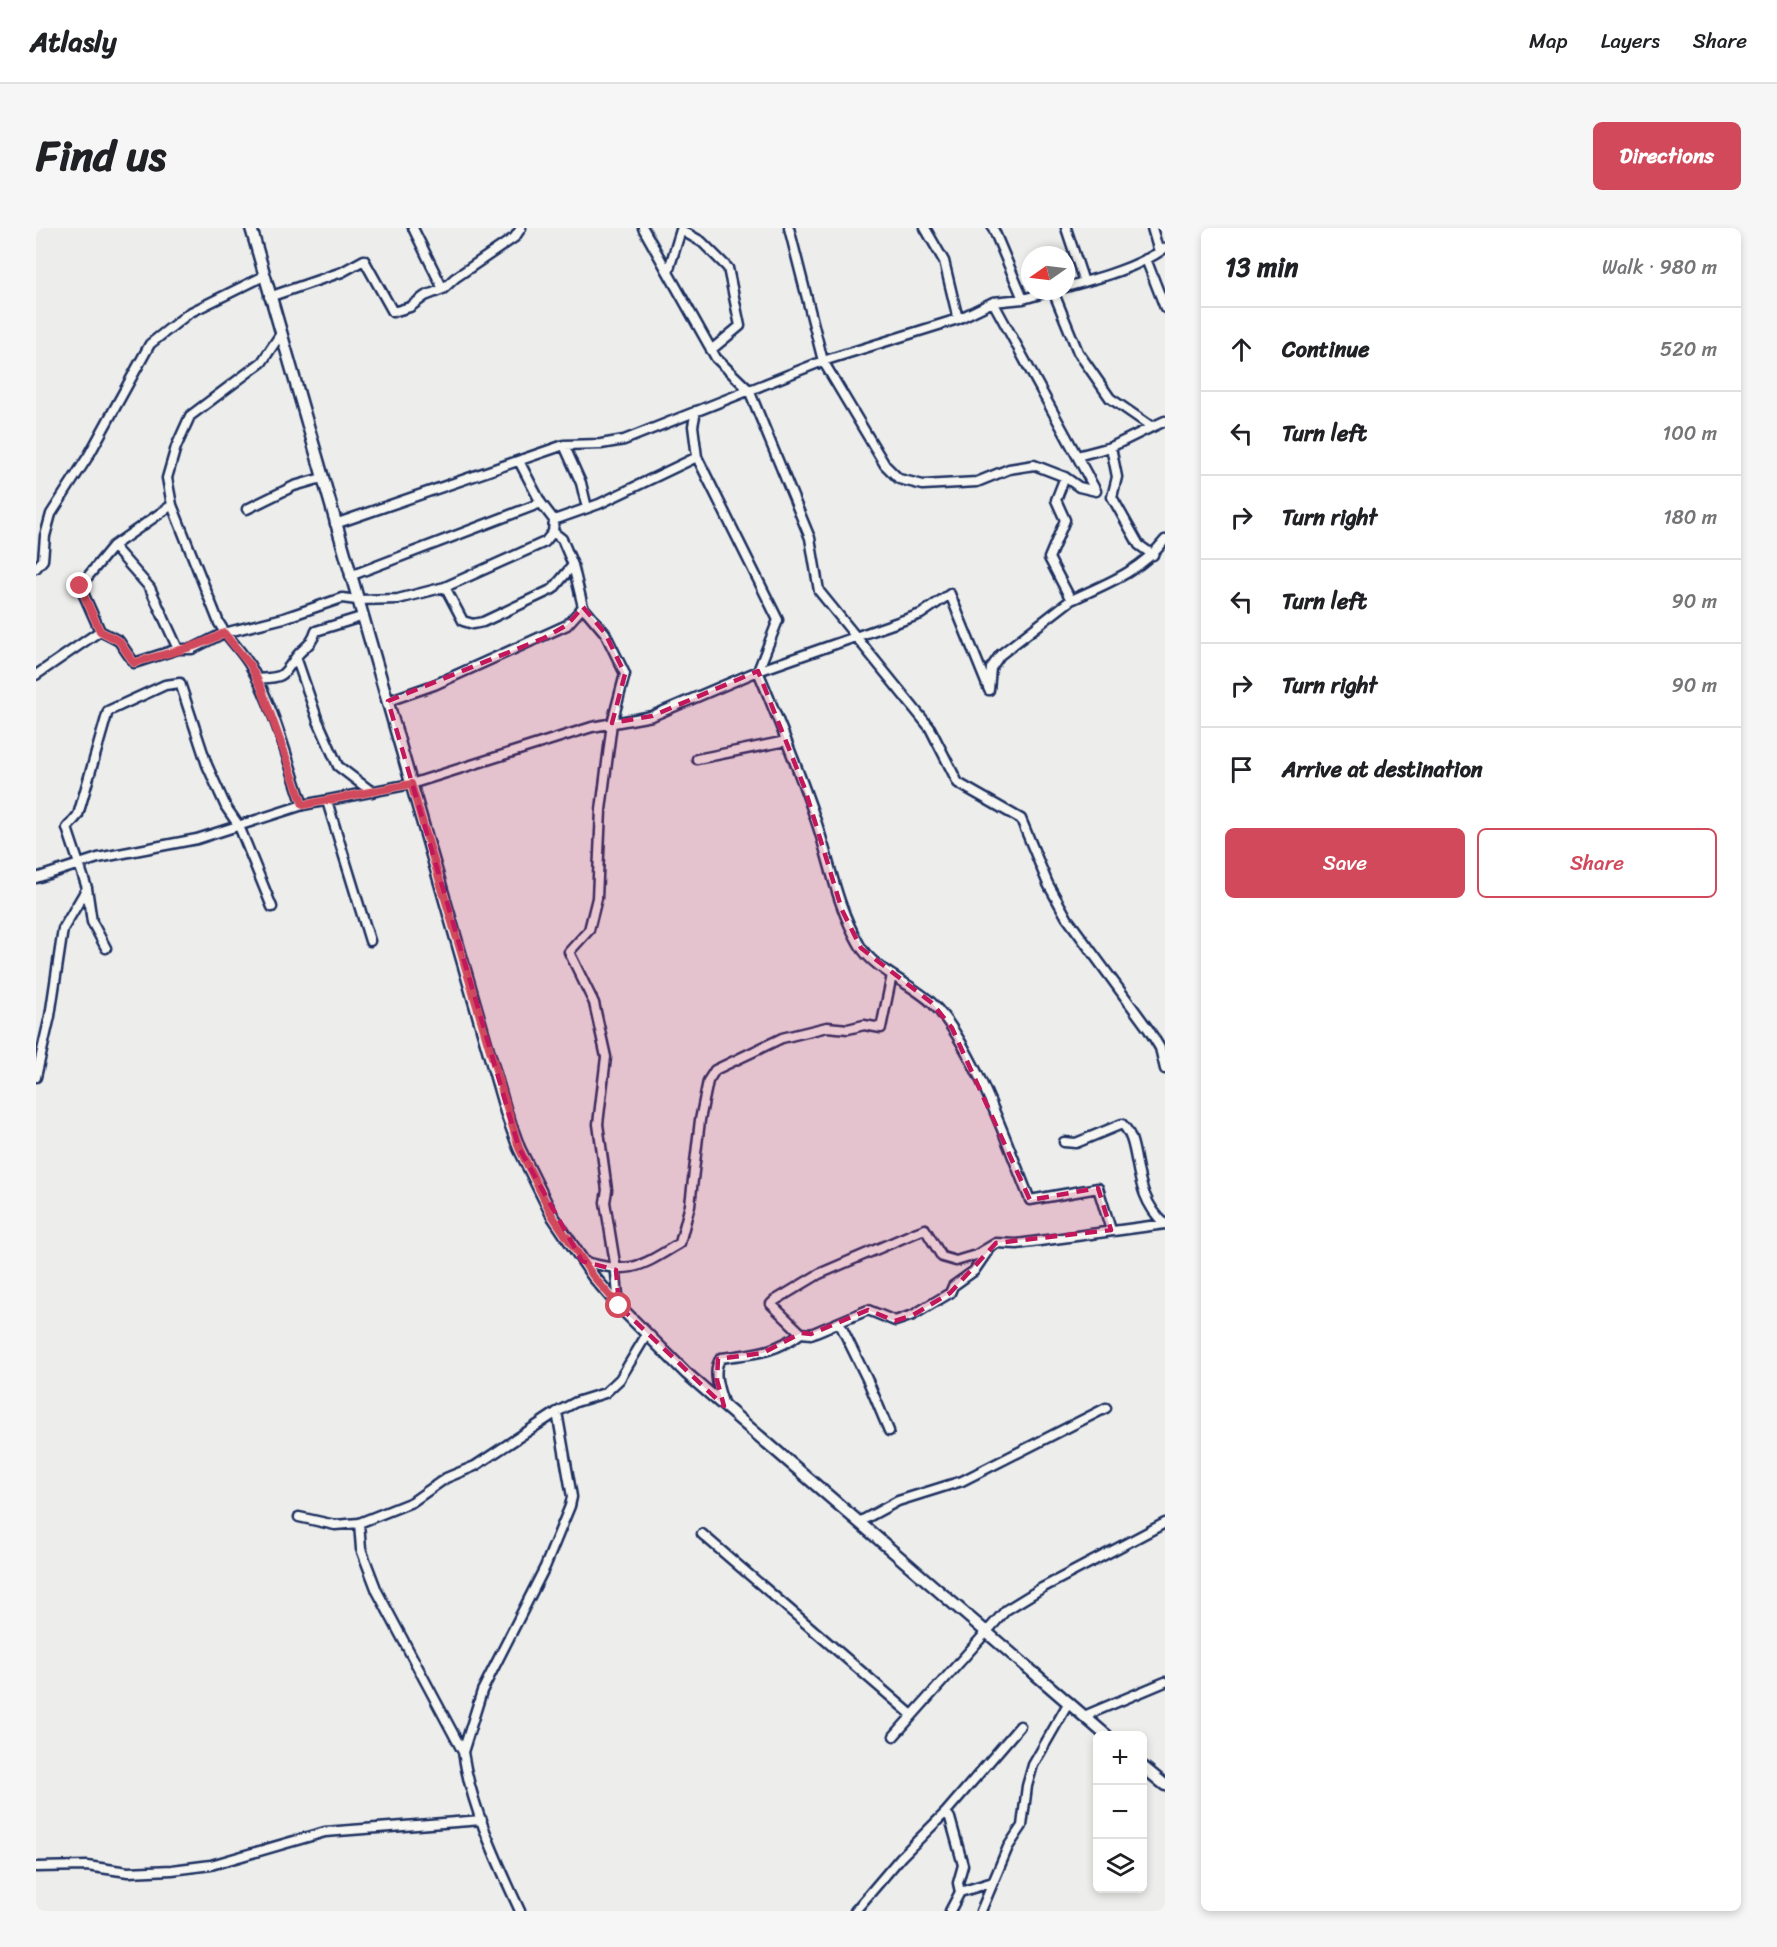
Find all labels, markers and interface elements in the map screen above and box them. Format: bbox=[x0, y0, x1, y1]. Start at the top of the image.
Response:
text: Atlasly bbox=[30, 17, 117, 66]
text: Map bbox=[1529, 22, 1568, 60]
text: Layers bbox=[1601, 22, 1660, 60]
text: Share bbox=[1693, 22, 1747, 60]
text: Find us bbox=[36, 119, 166, 193]
button: Directions bbox=[1593, 122, 1741, 190]
text: 13 min bbox=[1225, 244, 1298, 290]
north arrow bbox=[1021, 246, 1075, 300]
text: Walk · 980 m bbox=[1602, 250, 1717, 285]
text: Continue bbox=[1282, 330, 1370, 369]
text: 520 m bbox=[1660, 332, 1717, 367]
icon: ahead bbox=[1225, 333, 1258, 366]
text: Turn left bbox=[1282, 414, 1367, 453]
text: 100 m bbox=[1663, 416, 1717, 451]
icon: left bbox=[1225, 417, 1258, 450]
text: Turn right bbox=[1282, 498, 1377, 537]
text: 180 m bbox=[1663, 500, 1717, 535]
icon: right bbox=[1225, 501, 1258, 534]
route end bbox=[66, 572, 92, 598]
text: Turn left bbox=[1282, 582, 1367, 621]
text: 90 m bbox=[1672, 584, 1717, 619]
icon: left bbox=[1225, 585, 1258, 618]
text: Turn right bbox=[1282, 666, 1377, 705]
text: 90 m bbox=[1672, 668, 1717, 703]
icon: right bbox=[1225, 669, 1258, 702]
text: Arrive at destination bbox=[1282, 750, 1483, 789]
icon: arrive bbox=[1225, 753, 1258, 786]
button: Save bbox=[1225, 828, 1465, 898]
button: Share bbox=[1477, 828, 1717, 898]
route start bbox=[605, 1292, 631, 1318]
map controls bbox=[1093, 1731, 1147, 1893]
button: + bbox=[1093, 1731, 1147, 1785]
button: − bbox=[1093, 1785, 1147, 1839]
button: layers bbox=[1093, 1839, 1147, 1893]

